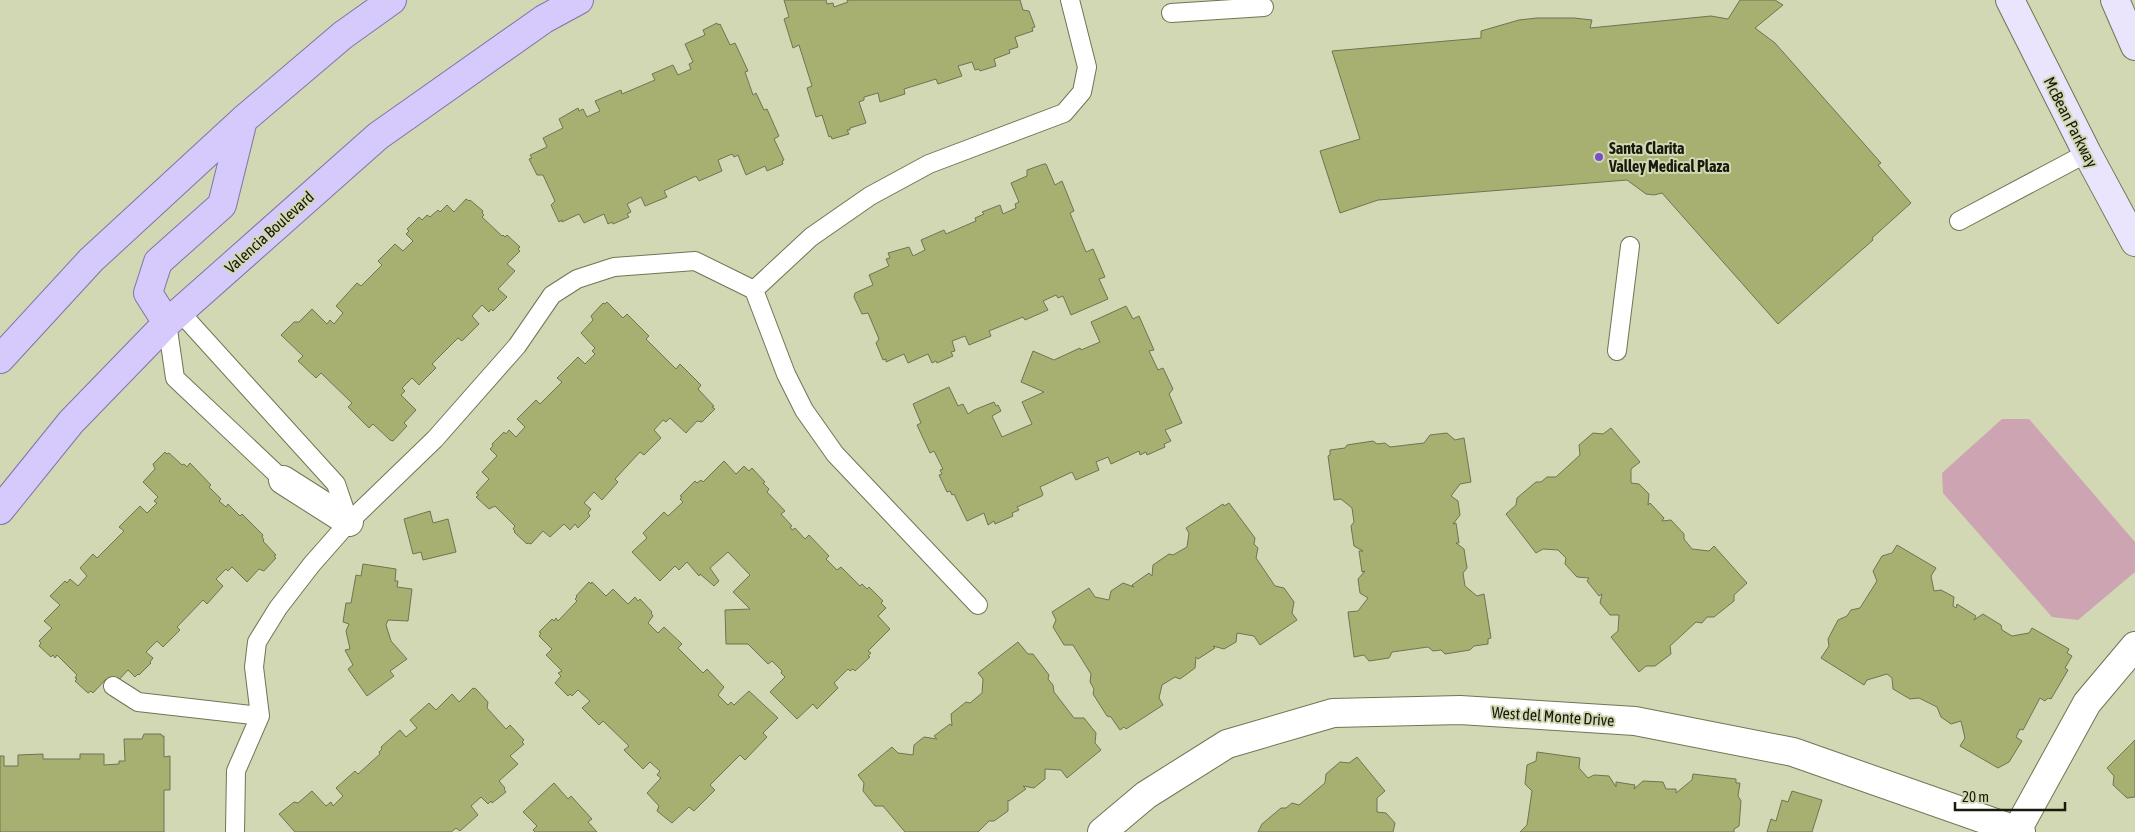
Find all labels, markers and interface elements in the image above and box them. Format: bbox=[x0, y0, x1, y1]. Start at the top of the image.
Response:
street label: McBean Parkway bbox=[2040, 74, 2102, 171]
place label: Santa Clarita Valley Medical Plaza bbox=[1608, 139, 1730, 175]
marker: Santa Clarita Valley Medical Plaza bbox=[1593, 151, 1605, 163]
street label: Valencia Boulevard bbox=[221, 187, 317, 277]
street label: West del Monte Drive bbox=[1491, 703, 1615, 729]
scale bar bbox=[1955, 780, 2065, 812]
text: 20 m bbox=[1962, 788, 1989, 805]

